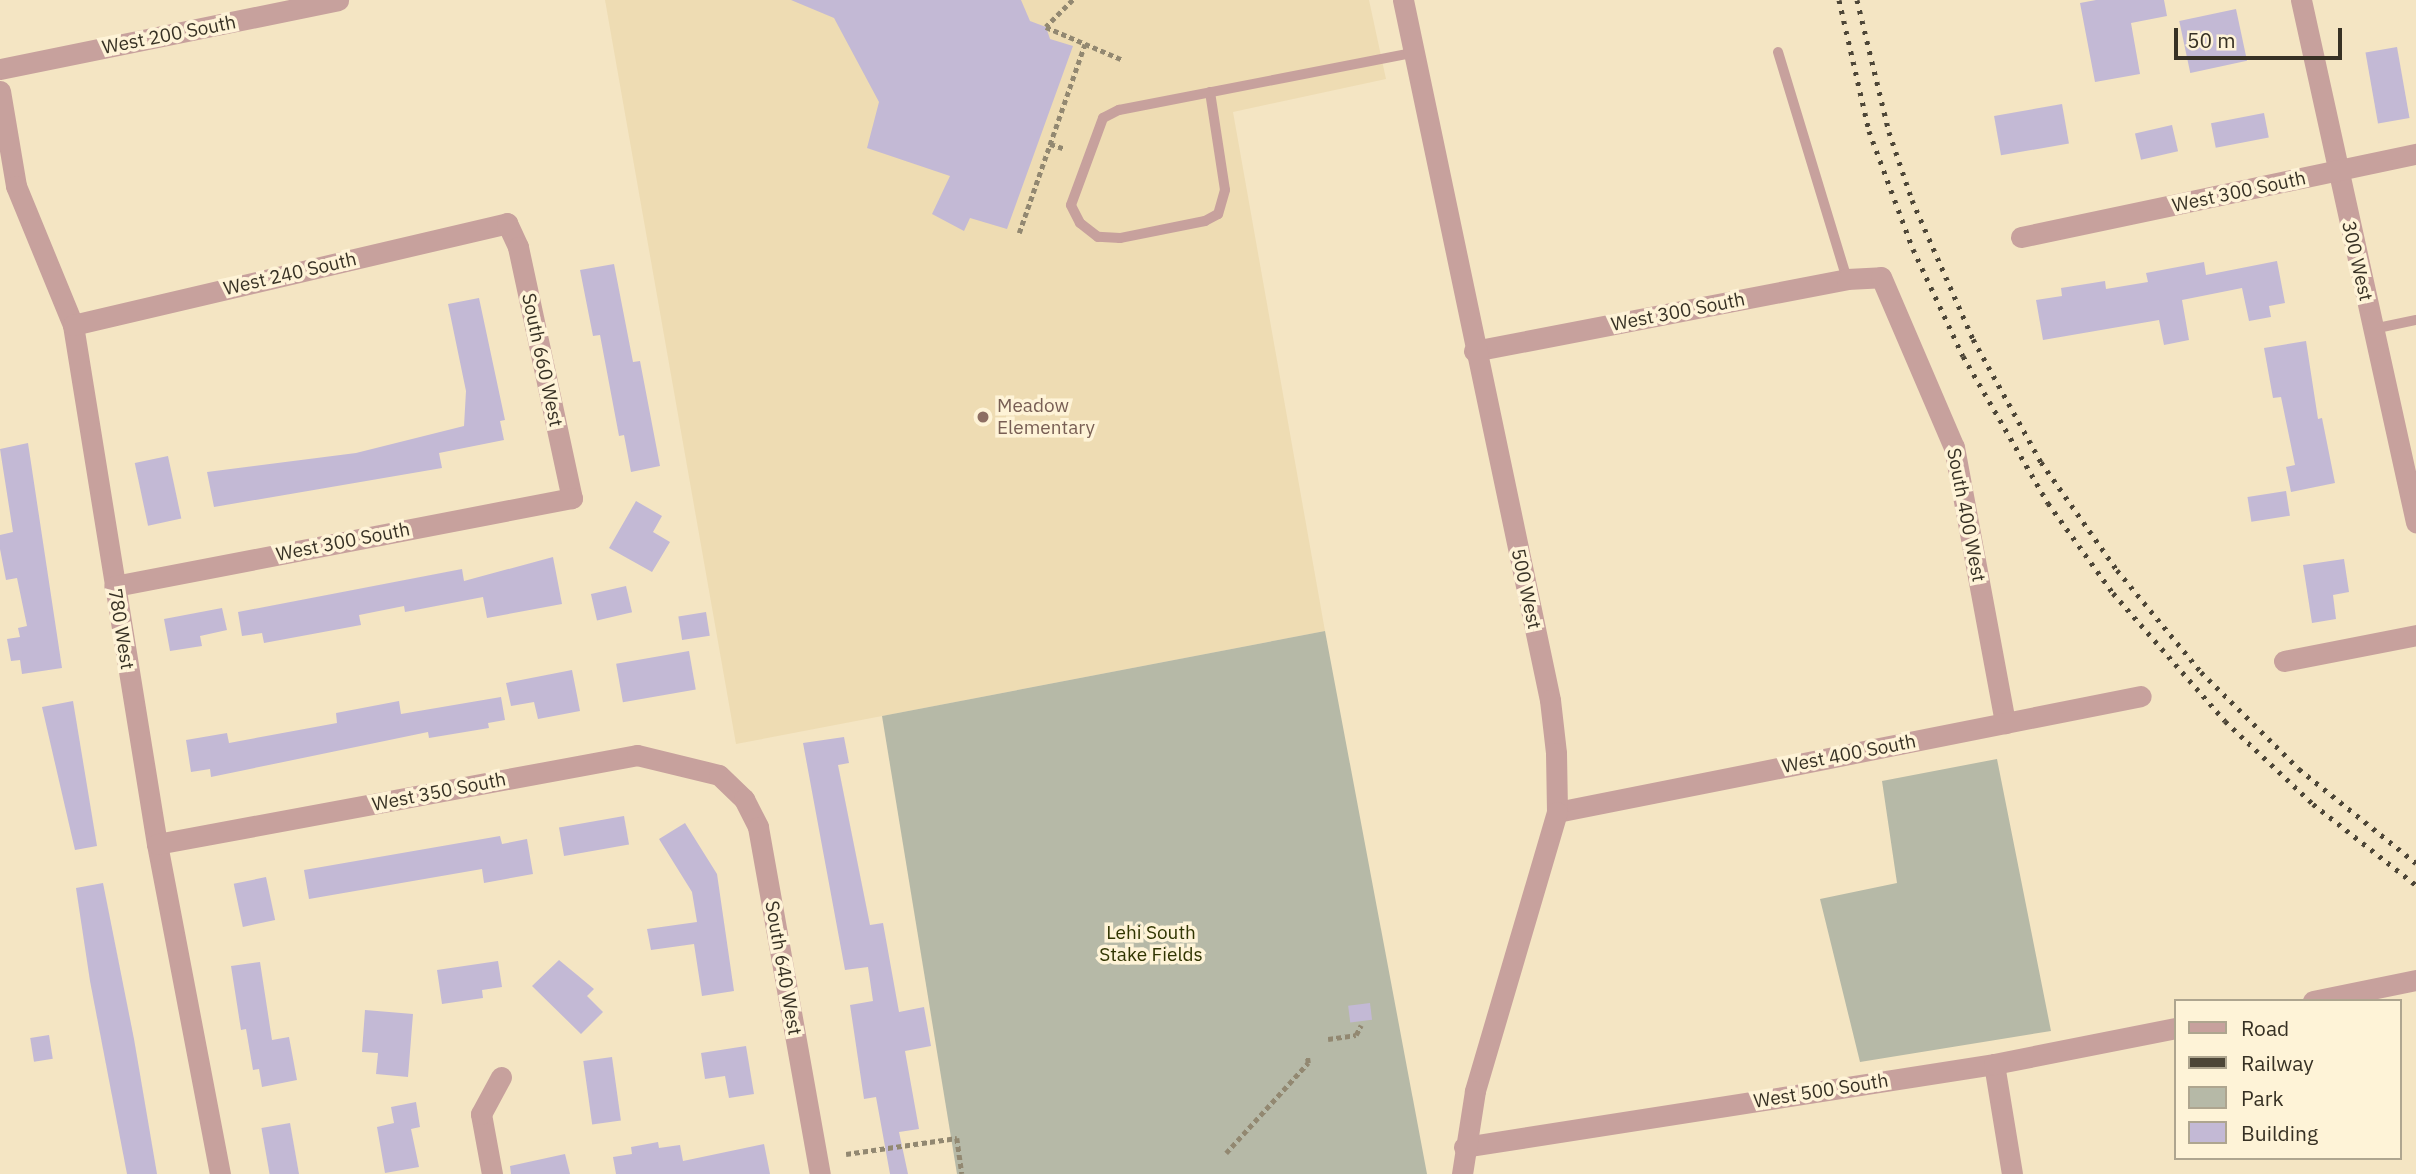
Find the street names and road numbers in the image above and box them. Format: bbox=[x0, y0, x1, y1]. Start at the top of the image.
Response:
street label: West 200 South bbox=[100, 11, 238, 59]
street label: West 300 South bbox=[2170, 167, 2308, 217]
street label: 300 West bbox=[2337, 219, 2377, 303]
street label: West 240 South bbox=[221, 248, 359, 300]
street label: West 300 South bbox=[1609, 288, 1747, 336]
street label: South 660 West bbox=[517, 291, 567, 429]
street label: South 400 West bbox=[1942, 446, 1990, 584]
street label: West 300 South bbox=[274, 518, 412, 566]
street label: 500 West bbox=[1506, 547, 1546, 631]
street label: 780 West bbox=[103, 587, 139, 671]
street label: West 400 South bbox=[1780, 730, 1918, 778]
street label: West 350 South bbox=[370, 768, 508, 816]
street label: South 640 West bbox=[760, 899, 806, 1037]
street label: West 500 South bbox=[1752, 1069, 1890, 1113]

